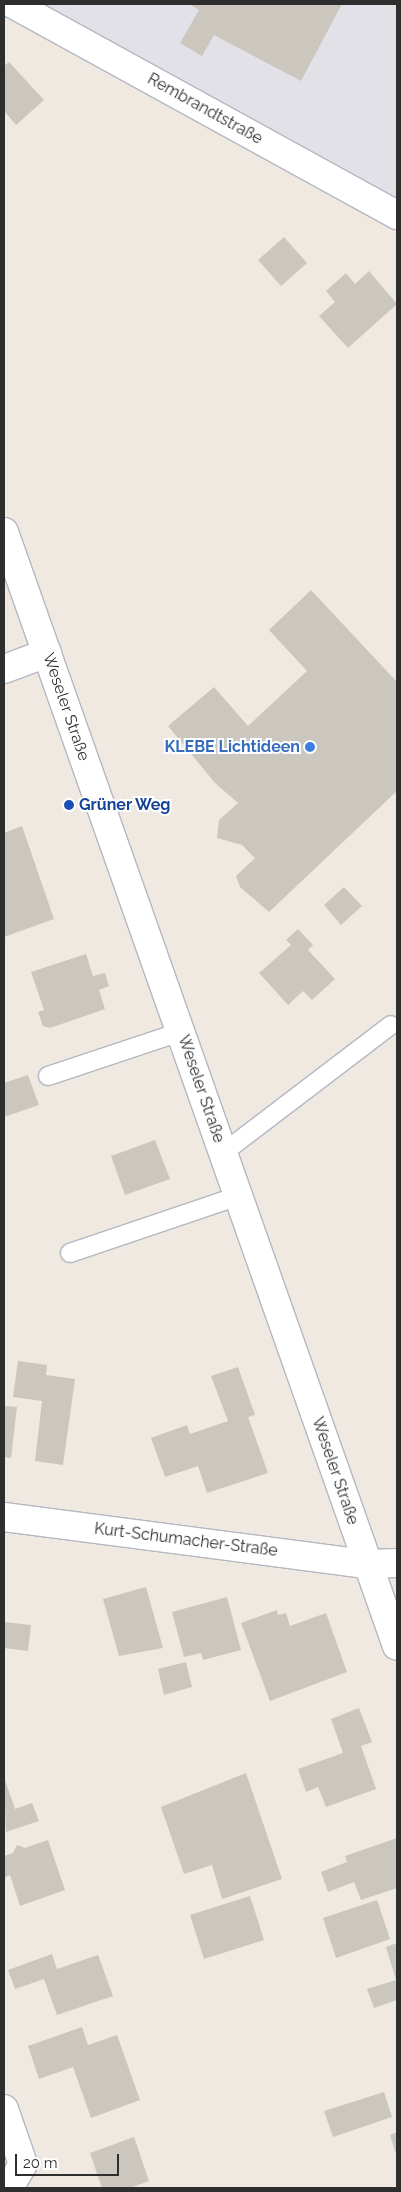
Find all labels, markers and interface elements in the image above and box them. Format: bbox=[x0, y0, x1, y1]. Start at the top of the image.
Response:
street label: Rembrandtstraße bbox=[144, 69, 266, 149]
street label: Weseler Straße bbox=[39, 650, 93, 764]
place label: KLEBE Lichtideen bbox=[165, 737, 300, 757]
marker: KLEBE Lichtideen bbox=[304, 741, 316, 753]
place label: Grüner Weg bbox=[79, 795, 171, 815]
marker: Grüner Weg bbox=[63, 799, 75, 811]
street label: Weseler Straße bbox=[174, 1032, 228, 1146]
street label: Weseler Straße bbox=[308, 1414, 362, 1528]
street label: Kurt-Schumacher-Straße bbox=[93, 1519, 279, 1561]
scale bar bbox=[18, 2144, 121, 2176]
text: 20 m bbox=[23, 2154, 58, 2172]

